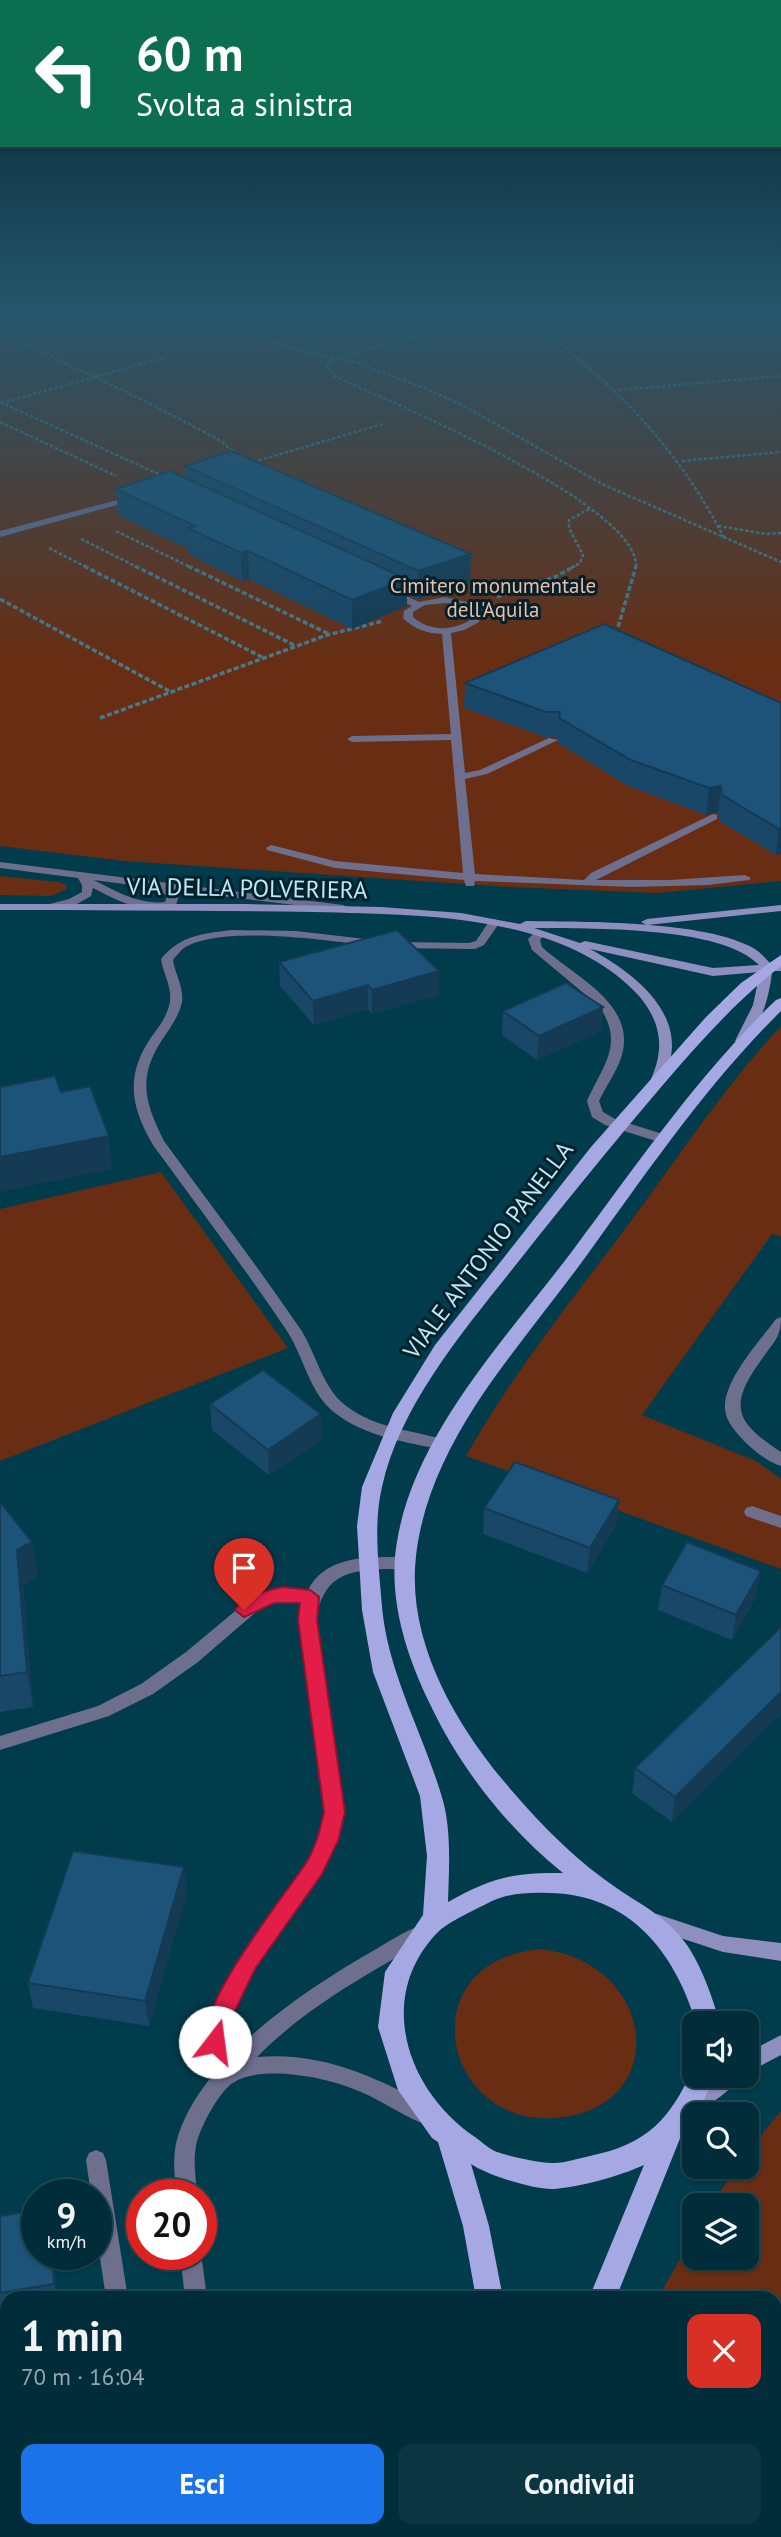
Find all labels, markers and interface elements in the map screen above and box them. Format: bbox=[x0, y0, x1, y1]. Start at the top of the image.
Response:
text: 60 m bbox=[136, 21, 243, 85]
icon: left bbox=[21, 28, 112, 119]
text: Svolta a sinistra bbox=[136, 83, 353, 125]
park label: Cimitero monumentale dell'Aquila bbox=[390, 572, 596, 623]
street label: VIA DELLA POLVERIERA bbox=[125, 870, 368, 906]
street label: VIALE ANTONIO PANELLA bbox=[395, 1135, 580, 1366]
pin bbox=[214, 1538, 274, 1610]
icon: arrive bbox=[225, 1549, 263, 1587]
position arrow bbox=[178, 2005, 252, 2079]
map controls bbox=[682, 2011, 759, 2270]
button: sound bbox=[682, 2011, 759, 2088]
button: search bbox=[682, 2102, 759, 2179]
speed limit sign: 20 bbox=[126, 2179, 217, 2270]
text: 9 bbox=[57, 2192, 76, 2238]
button: layers bbox=[682, 2193, 759, 2270]
text: km/h bbox=[47, 2230, 86, 2253]
text: 1 min bbox=[21, 2308, 123, 2363]
button: close bbox=[687, 2314, 761, 2388]
text: 70 m · 16:04 bbox=[21, 2362, 145, 2391]
button: Esci bbox=[21, 2444, 384, 2524]
button: Condividi bbox=[398, 2444, 761, 2524]

